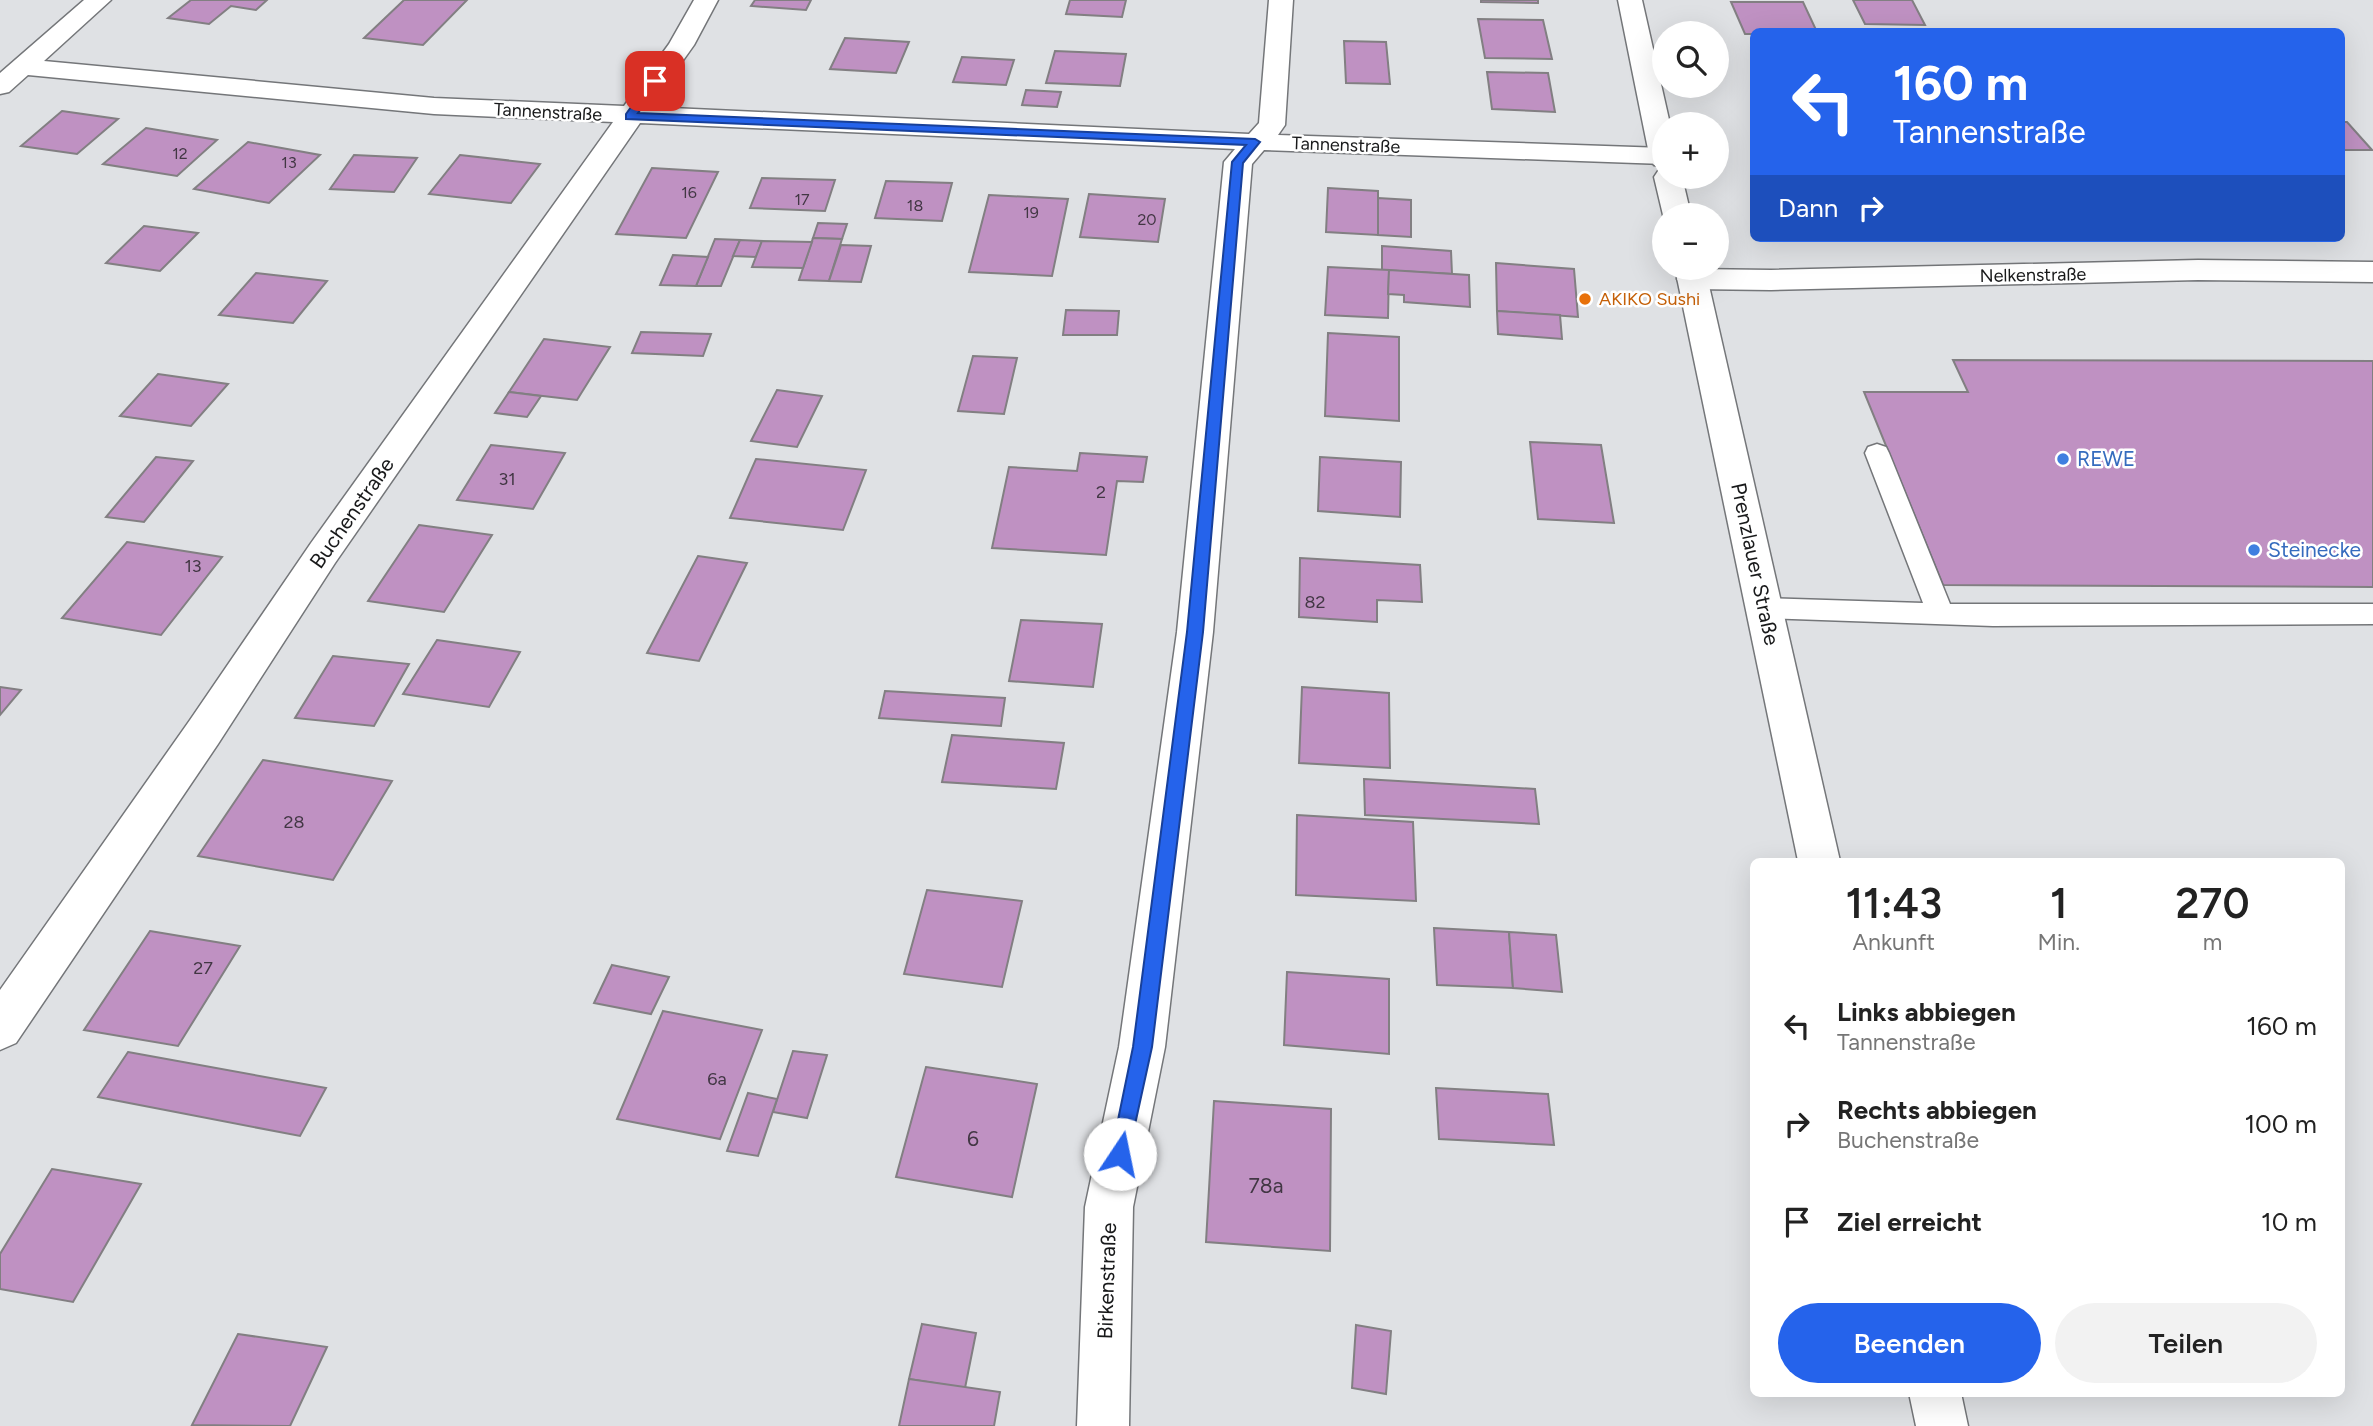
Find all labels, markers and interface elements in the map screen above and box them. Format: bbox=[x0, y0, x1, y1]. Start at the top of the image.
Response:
map controls bbox=[1652, 21, 1729, 280]
button: search bbox=[1652, 21, 1729, 98]
pin bbox=[625, 51, 685, 111]
text: 160 m bbox=[1893, 53, 2028, 112]
icon: left bbox=[1778, 56, 1869, 147]
icon: arrive bbox=[636, 62, 674, 100]
street label: Tannenstraße bbox=[493, 98, 603, 126]
button: + bbox=[1652, 112, 1729, 189]
text: Tannenstraße bbox=[1893, 113, 2086, 151]
street label: Tannenstraße bbox=[1291, 132, 1401, 158]
house number: 12 bbox=[172, 144, 188, 163]
house number: 13 bbox=[281, 153, 297, 172]
house number: 16 bbox=[681, 183, 697, 202]
icon: right bbox=[1852, 189, 1890, 227]
house number: 17 bbox=[794, 190, 810, 209]
text: Dann bbox=[1778, 192, 1838, 224]
house number: 18 bbox=[907, 196, 923, 215]
house number: 19 bbox=[1023, 203, 1039, 222]
button: − bbox=[1652, 203, 1729, 280]
house number: 20 bbox=[1137, 210, 1157, 229]
street label: Nelkenstraße bbox=[1980, 263, 2087, 287]
place label: AKIKO Sushi bbox=[1599, 288, 1700, 310]
marker: AKIKO Sushi bbox=[1577, 291, 1593, 307]
place label: REWE bbox=[2077, 446, 2135, 471]
marker: REWE bbox=[2055, 451, 2071, 467]
street label: Buchenstraße bbox=[304, 452, 399, 573]
house number: 31 bbox=[498, 468, 516, 490]
street label: Prenzlauer Straße bbox=[1726, 480, 1785, 647]
house number: 2 bbox=[1096, 481, 1106, 503]
place label: Steinecke bbox=[2268, 537, 2361, 562]
marker: Steinecke bbox=[2246, 542, 2262, 558]
house number: 13 bbox=[184, 555, 202, 577]
house number: 82 bbox=[1304, 591, 1326, 613]
house number: 28 bbox=[283, 811, 305, 833]
text: 11:43 bbox=[1845, 878, 1942, 929]
text: 1 bbox=[2050, 878, 2068, 929]
text: 270 bbox=[2175, 878, 2249, 929]
text: Ankunft bbox=[1853, 928, 1935, 956]
text: Min. bbox=[2038, 928, 2080, 956]
text: m bbox=[2203, 928, 2222, 956]
house number: 27 bbox=[193, 957, 213, 979]
text: Links abbiegen bbox=[1837, 996, 2016, 1028]
icon: left bbox=[1778, 1007, 1816, 1045]
text: 160 m bbox=[2246, 1010, 2317, 1042]
text: Tannenstraße bbox=[1837, 1028, 1976, 1056]
house number: 6a bbox=[707, 1068, 727, 1090]
text: Rechts abbiegen bbox=[1837, 1094, 2037, 1126]
icon: right bbox=[1778, 1105, 1816, 1143]
text: 100 m bbox=[2244, 1108, 2317, 1140]
position arrow bbox=[1083, 1117, 1157, 1191]
house number: 6 bbox=[967, 1126, 979, 1151]
text: Buchenstraße bbox=[1837, 1126, 1979, 1154]
house number: 78a bbox=[1249, 1173, 1283, 1198]
icon: arrive bbox=[1778, 1203, 1816, 1241]
text: Ziel erreicht bbox=[1837, 1206, 1982, 1238]
text: 10 m bbox=[2261, 1206, 2317, 1238]
street label: Birkenstraße bbox=[1092, 1222, 1121, 1340]
button: Beenden bbox=[1778, 1303, 2041, 1383]
button: Teilen bbox=[2055, 1303, 2317, 1383]

